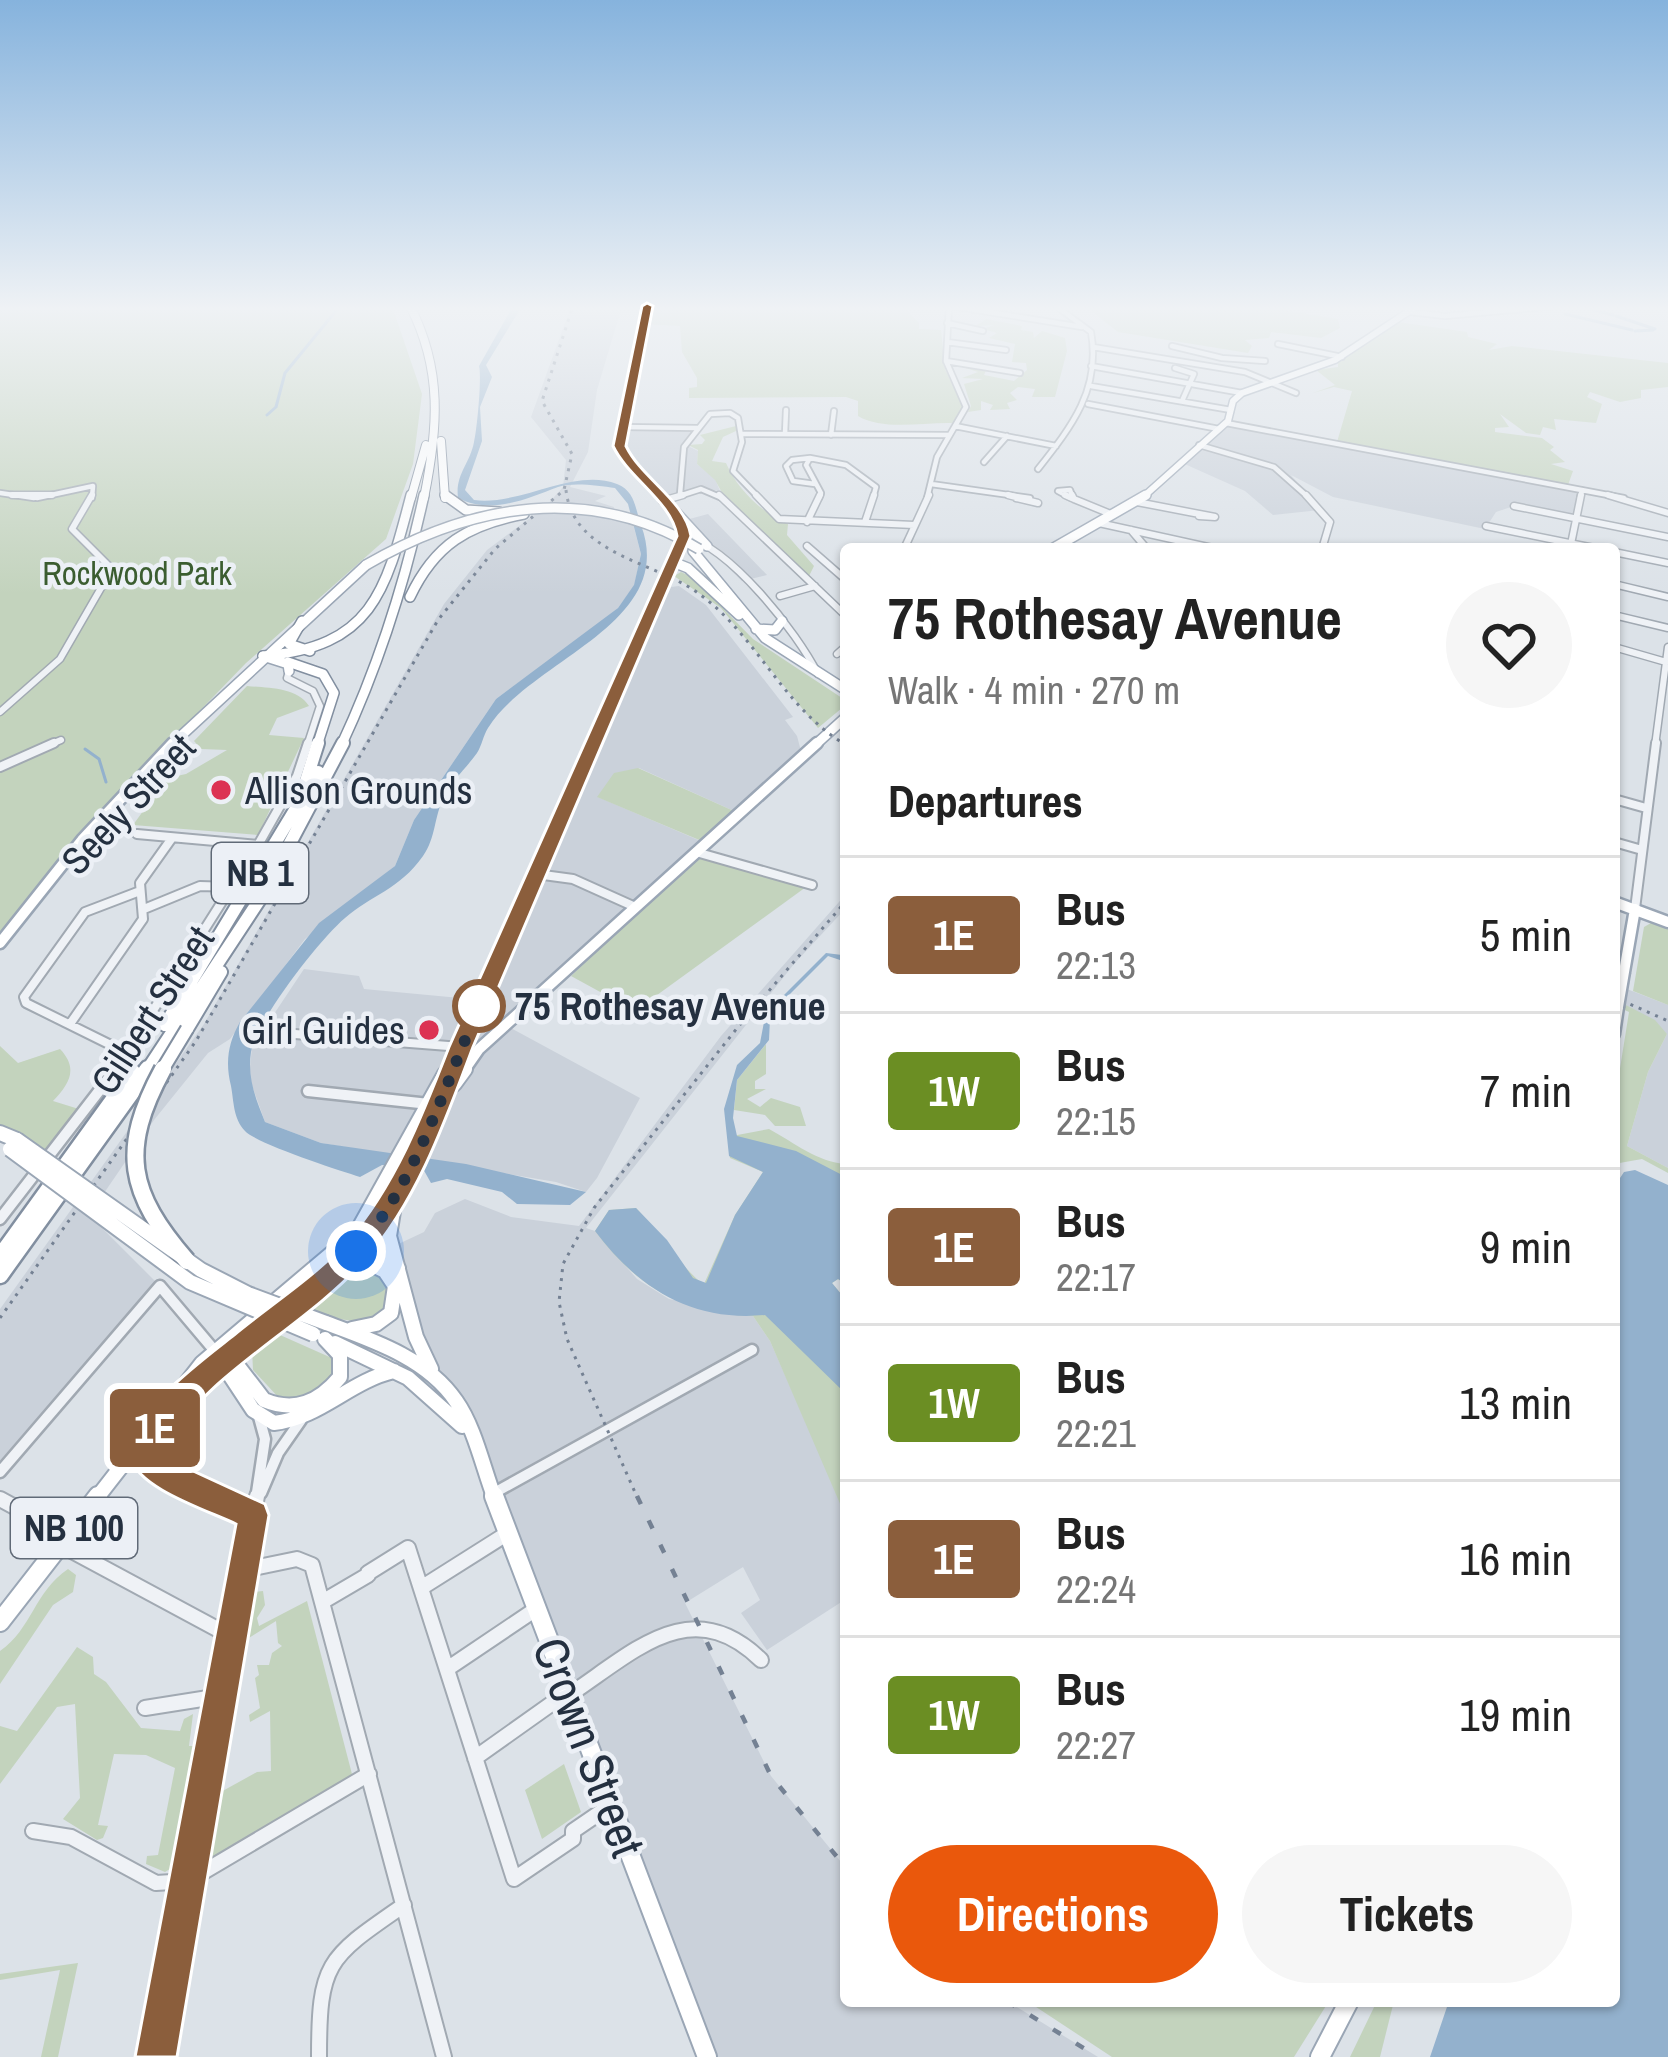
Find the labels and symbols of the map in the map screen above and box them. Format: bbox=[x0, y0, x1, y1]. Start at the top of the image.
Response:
park label: Rockwood Park bbox=[42, 551, 232, 595]
street label: Seely Street bbox=[50, 722, 206, 885]
place label: Allison Grounds bbox=[244, 764, 473, 816]
marker: Allison Grounds bbox=[208, 777, 234, 803]
road number: NB 1 bbox=[212, 843, 308, 903]
street label: Gilbert Street bbox=[78, 916, 226, 1104]
place label: 75 Rothesay Avenue bbox=[515, 980, 825, 1032]
marker: 75 Rothesay Avenue bbox=[454, 981, 504, 1031]
place label: Girl Guides bbox=[241, 1004, 405, 1056]
marker: Girl Guides bbox=[416, 1017, 442, 1043]
your location bbox=[326, 1221, 386, 1281]
line badge: 1E bbox=[101, 1389, 209, 1467]
road number: NB 100 bbox=[11, 1498, 137, 1558]
street label: Crown Street bbox=[518, 1628, 661, 1866]

